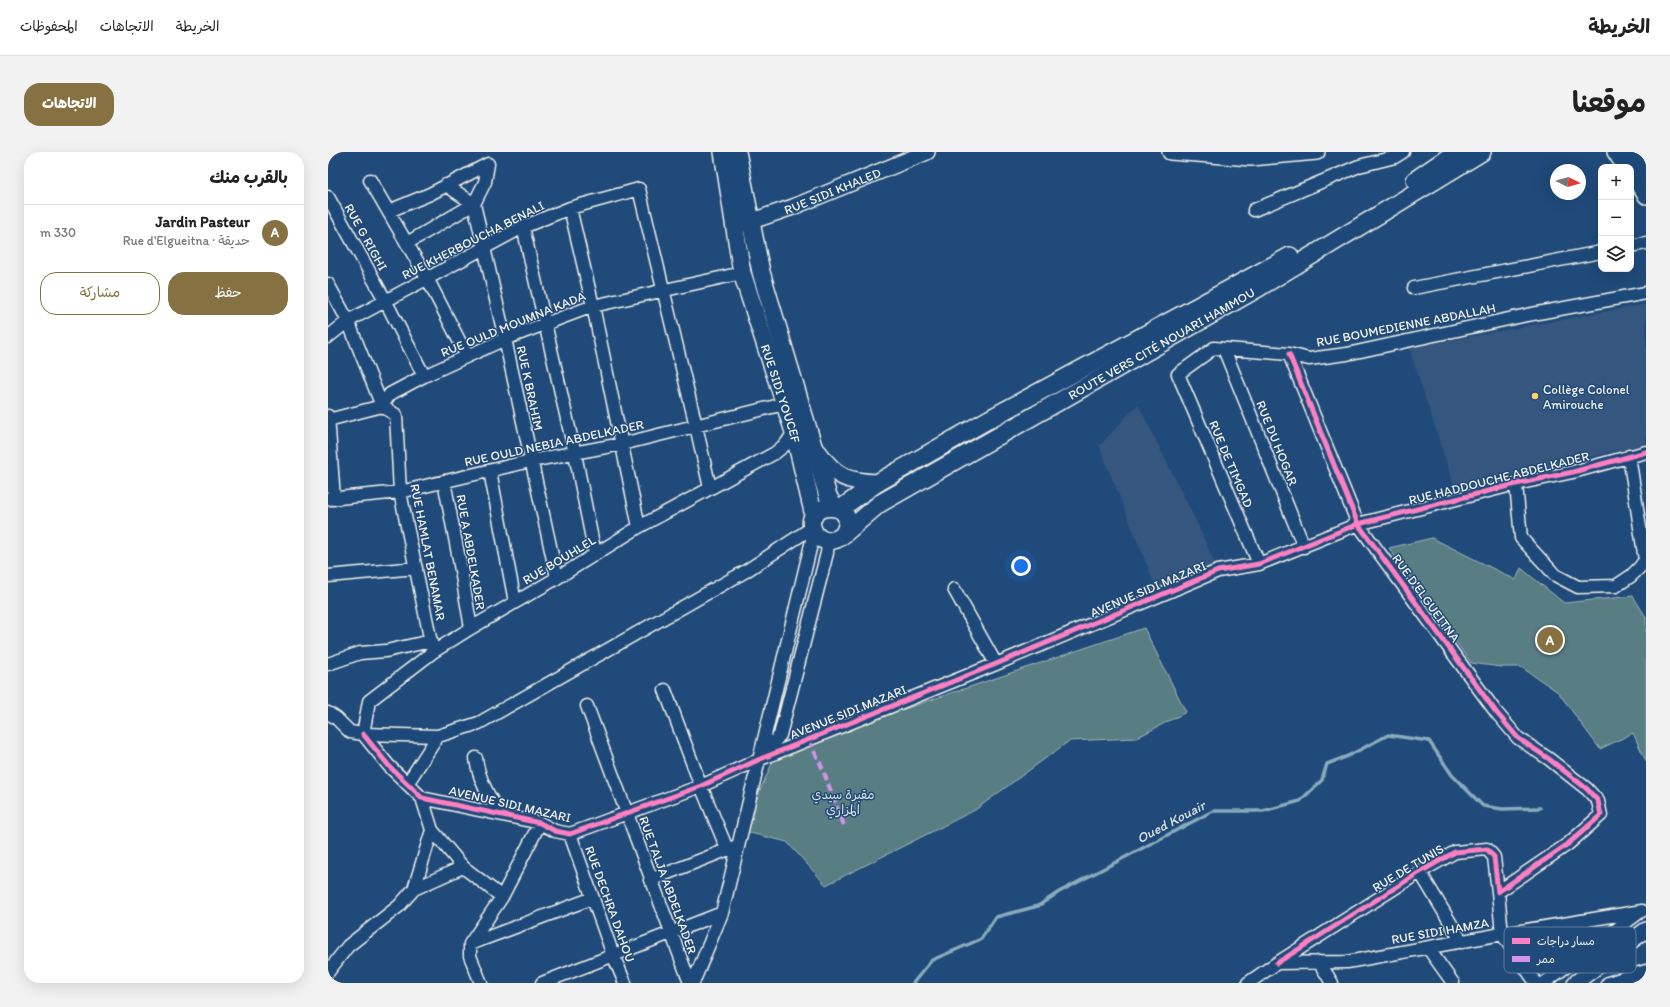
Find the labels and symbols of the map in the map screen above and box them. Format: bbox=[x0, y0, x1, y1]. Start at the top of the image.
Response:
street label: RUE SIDI KHALED bbox=[782, 164, 883, 217]
north arrow bbox=[1550, 164, 1586, 200]
street label: RUE KHERBOUCHA BENALI bbox=[399, 197, 547, 282]
street label: RUE G RIGHI bbox=[341, 201, 391, 273]
street label: ROUTE VERS CITÉ NOUARI HAMMOU bbox=[1065, 284, 1257, 402]
street label: RUE OULD MOUMNA KADA bbox=[438, 288, 588, 360]
street label: RUE BOUMEDIENNE ABDALLAH bbox=[1315, 300, 1497, 350]
street label: RUE SIDI YOUCEF bbox=[758, 342, 804, 444]
street label: RUE K BRAHIM bbox=[514, 344, 546, 432]
place label: Collège Colonel Amirouche bbox=[1543, 382, 1630, 412]
marker: Collège Colonel Amirouche bbox=[1530, 391, 1540, 401]
street label: RUE DU HOGAR bbox=[1253, 398, 1301, 488]
street label: RUE OULD NEBIA ABDELKADER bbox=[463, 417, 645, 469]
street label: RUE DE TIMGAD bbox=[1206, 418, 1256, 510]
street label: RUE HADDOUCHE ABDELKADER bbox=[1407, 448, 1591, 508]
street label: RUE HAMLAT BENAMAR bbox=[407, 482, 449, 622]
street label: RUE A ABDELKADER bbox=[453, 493, 489, 611]
street label: RUE BOUHLEL bbox=[520, 532, 599, 588]
street label: RUE D'ELGUEITNA bbox=[1389, 551, 1463, 646]
your location bbox=[1011, 556, 1031, 576]
street label: AVENUE SIDI MAZARI bbox=[1088, 558, 1208, 620]
pin: A bbox=[1537, 625, 1563, 655]
street label: AVENUE SIDI MAZARI bbox=[787, 682, 909, 742]
street label: AVENUE SIDI MAZARI bbox=[448, 783, 573, 825]
park label: مقبرة سيدي المزاري bbox=[812, 787, 874, 819]
water label: Oued Kouair bbox=[1134, 796, 1209, 847]
street label: RUE TALJA ABDELKADER bbox=[636, 814, 700, 956]
street label: RUE DE TUNIS bbox=[1370, 841, 1446, 895]
street label: RUE DECHRA DAHOU bbox=[582, 844, 638, 964]
street label: RUE SIDI HAMZA bbox=[1390, 915, 1491, 947]
legend bbox=[1504, 927, 1636, 973]
text: مسار دراجات bbox=[1537, 935, 1595, 948]
text: ممر bbox=[1536, 953, 1555, 966]

